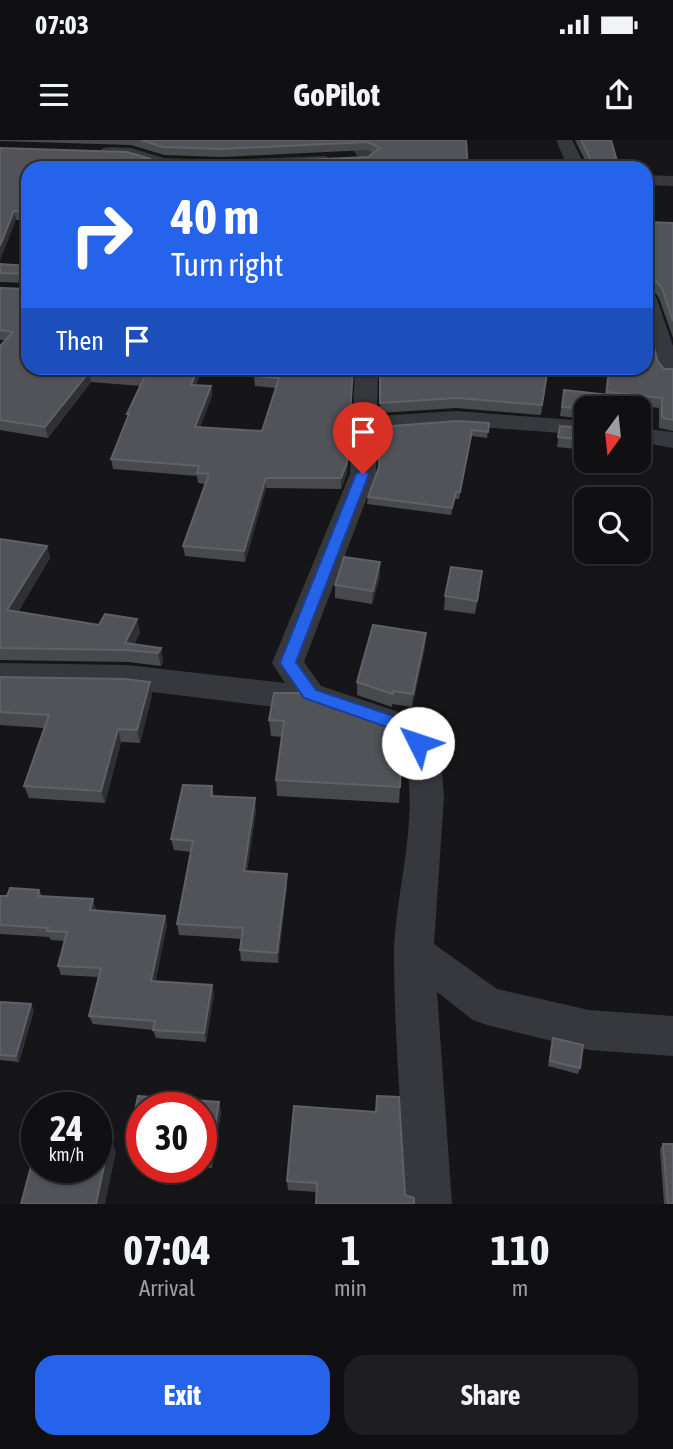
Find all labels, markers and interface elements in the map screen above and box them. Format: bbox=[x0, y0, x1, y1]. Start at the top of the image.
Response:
text: 07:03 bbox=[35, 10, 89, 40]
icon: menu bbox=[35, 76, 73, 114]
text: GoPilot bbox=[293, 76, 380, 113]
icon: share bbox=[600, 76, 638, 114]
text: 40 m bbox=[171, 188, 259, 244]
icon: right bbox=[56, 189, 147, 280]
text: Turn right bbox=[171, 246, 284, 283]
icon: arrive bbox=[118, 322, 156, 360]
text: Then bbox=[56, 326, 104, 356]
north arrow bbox=[574, 396, 651, 472]
map controls bbox=[574, 396, 651, 564]
pin bbox=[333, 402, 393, 474]
icon: arrive bbox=[344, 413, 382, 451]
button: search bbox=[574, 487, 651, 564]
position arrow bbox=[381, 706, 455, 780]
speed limit sign: 30 bbox=[126, 1092, 217, 1183]
text: 24 bbox=[50, 1108, 83, 1148]
text: km/h bbox=[49, 1144, 84, 1165]
text: 07:04 bbox=[123, 1226, 211, 1274]
text: 1 bbox=[341, 1226, 360, 1274]
text: 110 bbox=[490, 1226, 550, 1274]
text: Arrival bbox=[139, 1275, 195, 1301]
text: min bbox=[334, 1275, 367, 1301]
text: m bbox=[512, 1275, 528, 1301]
button: Exit bbox=[35, 1355, 330, 1435]
button: Share bbox=[344, 1355, 638, 1435]

